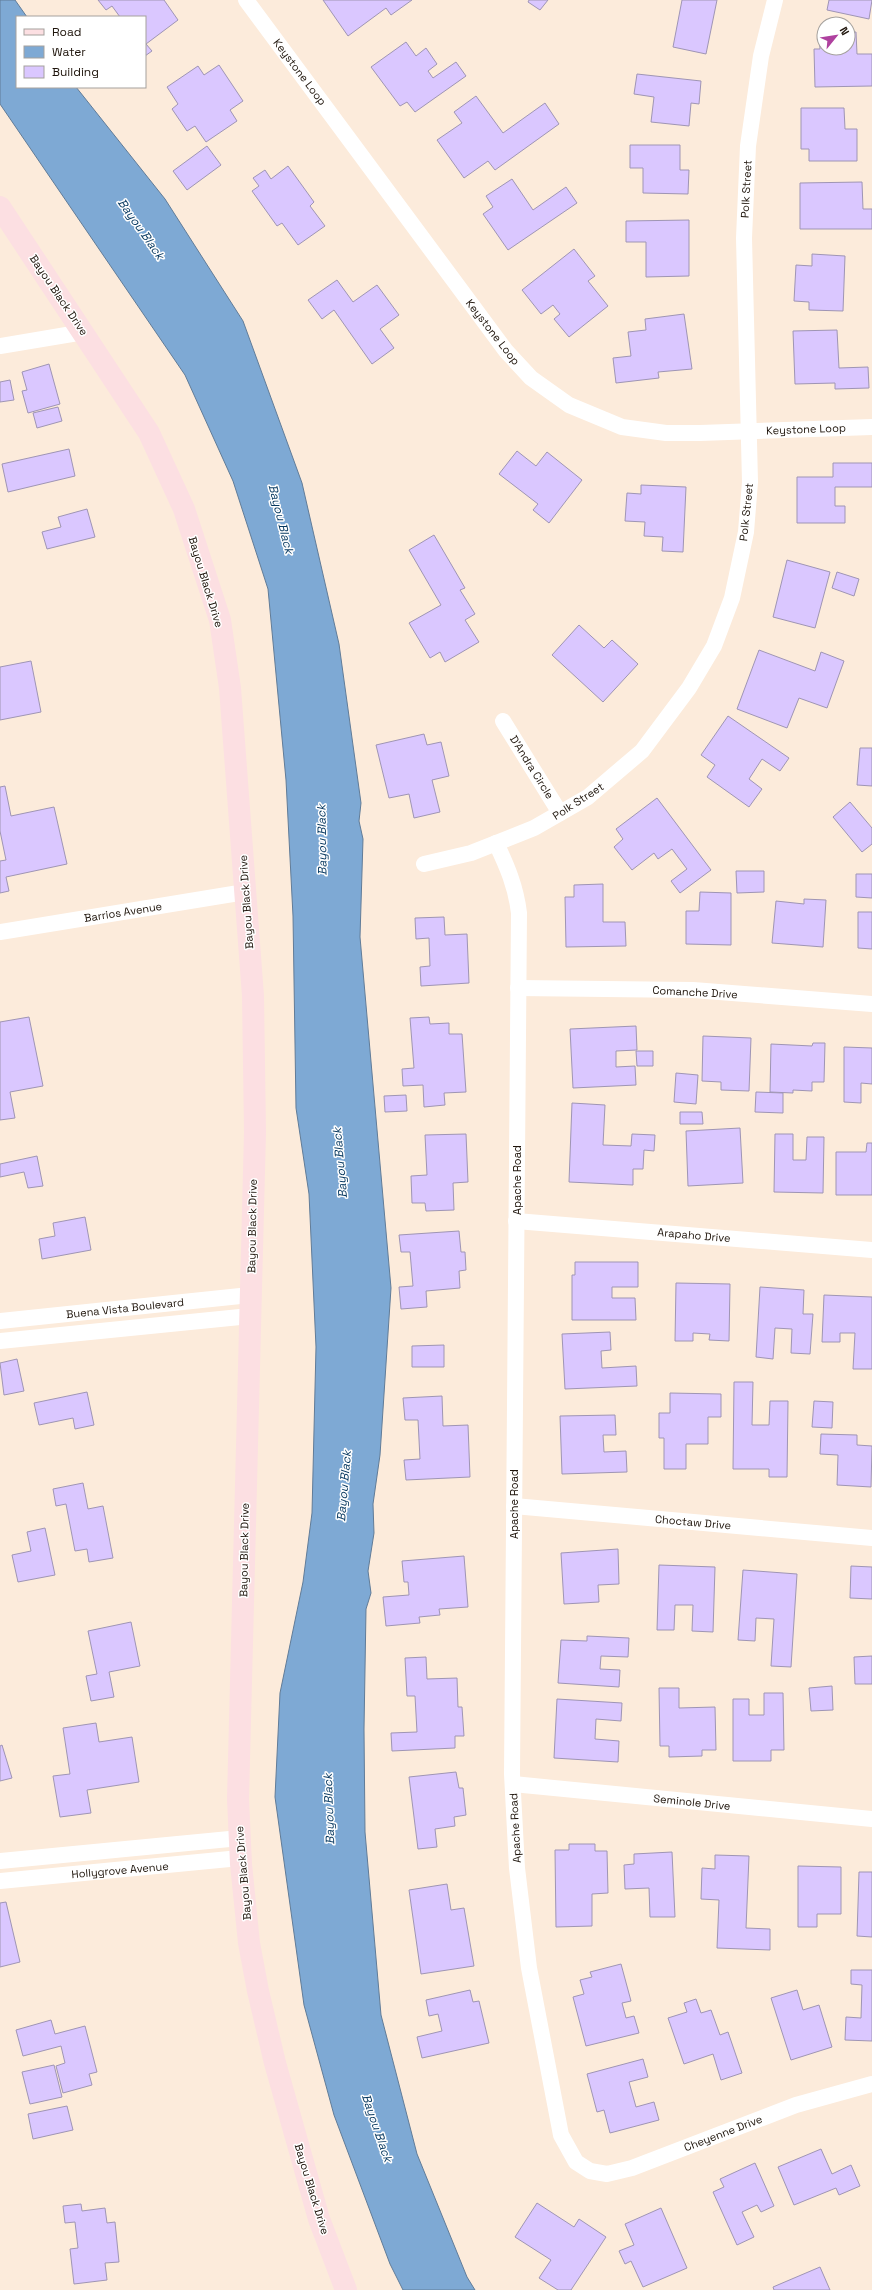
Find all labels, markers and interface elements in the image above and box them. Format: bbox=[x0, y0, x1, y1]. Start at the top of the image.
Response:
legend bbox=[16, 16, 146, 88]
north arrow bbox=[816, 16, 856, 56]
text: Road bbox=[52, 24, 81, 40]
text: N bbox=[837, 24, 853, 38]
street label: Keystone Loop bbox=[270, 36, 330, 108]
text: Water bbox=[52, 44, 86, 60]
text: Building bbox=[52, 64, 99, 80]
street label: Polk Street bbox=[737, 160, 755, 218]
water label: Bayou Black bbox=[114, 195, 169, 264]
street label: Bayou Black Drive bbox=[27, 252, 91, 338]
street label: Keystone Loop bbox=[463, 296, 523, 368]
street label: Keystone Loop bbox=[766, 421, 846, 437]
street label: Polk Street bbox=[736, 482, 756, 542]
water label: Bayou Black bbox=[265, 483, 298, 557]
street label: Bayou Black Drive bbox=[186, 535, 226, 629]
street label: D'Andra Circle bbox=[507, 733, 557, 801]
street label: Polk Street bbox=[550, 779, 606, 823]
water label: Bayou Black bbox=[313, 803, 331, 876]
street label: Bayou Black Drive bbox=[236, 854, 256, 950]
street label: Barrios Avenue bbox=[83, 899, 163, 925]
street label: Comanche Drive bbox=[652, 983, 738, 1001]
water label: Bayou Black bbox=[329, 1125, 351, 1199]
street label: Apache Road bbox=[510, 1145, 524, 1215]
street label: Bayou Black Drive bbox=[244, 1179, 260, 1273]
street label: Arapaho Drive bbox=[657, 1225, 731, 1245]
street label: Buena Vista Boulevard bbox=[65, 1295, 185, 1321]
water label: Bayou Black bbox=[333, 1448, 355, 1522]
street label: Apache Road bbox=[507, 1469, 521, 1539]
street label: Bayou Black Drive bbox=[236, 1503, 252, 1597]
street label: Choctaw Drive bbox=[654, 1512, 732, 1532]
water label: Bayou Black bbox=[320, 1772, 338, 1845]
street label: Seminole Drive bbox=[653, 1791, 731, 1813]
street label: Apache Road bbox=[506, 1793, 524, 1863]
street label: Bayou Black Drive bbox=[232, 1825, 254, 1921]
street label: Hollygrove Avenue bbox=[71, 1859, 169, 1881]
water label: Bayou Black bbox=[358, 2092, 397, 2166]
street label: Cheyenne Drive bbox=[682, 2112, 764, 2154]
street label: Bayou Black Drive bbox=[292, 2142, 332, 2236]

